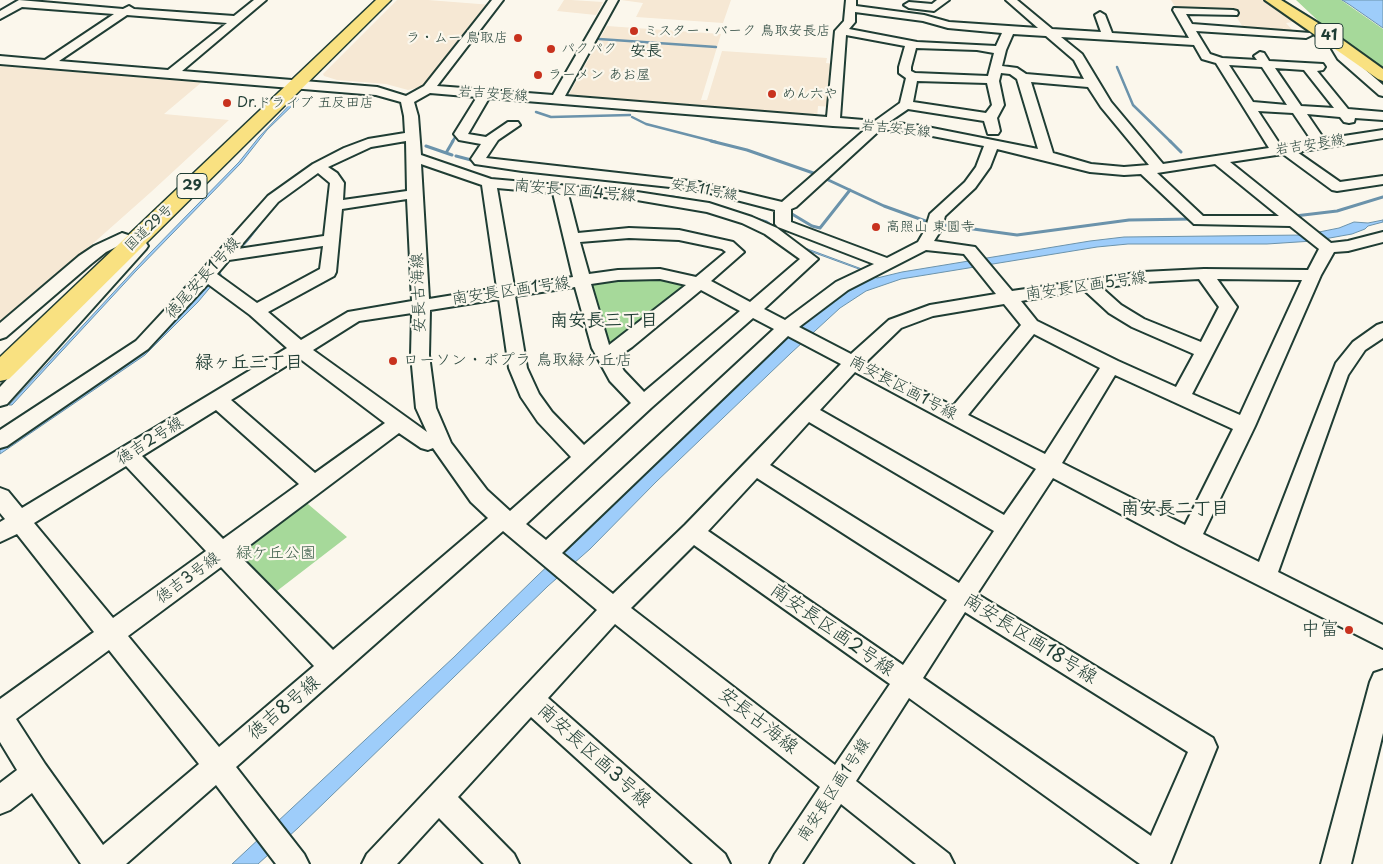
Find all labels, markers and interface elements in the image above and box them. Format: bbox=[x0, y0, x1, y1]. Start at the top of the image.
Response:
place label: ミスター・バーク 鳥取安長店 bbox=[644, 23, 831, 39]
road number: 41 bbox=[1315, 24, 1343, 48]
marker: ミスター・バーク 鳥取安長店 bbox=[628, 25, 640, 37]
place label: ラ・ムー 鳥取店 bbox=[406, 30, 508, 46]
marker: ラ・ムー 鳥取店 bbox=[512, 32, 524, 44]
place label: パクパク bbox=[561, 41, 617, 57]
district label: 安長 bbox=[630, 42, 662, 62]
marker: パクパク bbox=[545, 43, 557, 55]
place label: ラーメン あお屋 bbox=[548, 67, 651, 83]
marker: ラーメン あお屋 bbox=[532, 69, 544, 81]
street label: 岩吉安長線 bbox=[457, 83, 529, 105]
place label: めん六や bbox=[782, 86, 838, 102]
marker: めん六や bbox=[766, 88, 778, 100]
place label: Dr.ドライブ 五反田店 bbox=[237, 95, 374, 111]
marker: Dr.ドライブ 五反田店 bbox=[221, 97, 233, 109]
street label: 岩吉安長線 bbox=[860, 117, 932, 141]
street label: 岩吉安長線 bbox=[1274, 131, 1346, 159]
road number: 29 bbox=[177, 174, 207, 198]
street label: 南安長区画4号線 bbox=[513, 176, 637, 206]
street label: 安長11号線 bbox=[669, 176, 739, 204]
street label: 国道29号 bbox=[122, 201, 176, 255]
place label: 高照山 東圓寺 bbox=[886, 219, 975, 235]
marker: 高照山 東圓寺 bbox=[870, 221, 882, 233]
street label: 徳尾安長1号線 bbox=[161, 233, 245, 323]
street label: 安長古海線 bbox=[408, 253, 430, 333]
street label: 南安長区画5号線 bbox=[1024, 268, 1148, 304]
street label: 南安長区画1号線 bbox=[451, 273, 571, 309]
district label: 南安長三丁目 bbox=[550, 310, 658, 332]
place label: ローソン・ポプラ 鳥取緑ケ丘店 bbox=[403, 351, 632, 371]
district label: 緑ヶ丘三丁目 bbox=[195, 352, 303, 374]
street label: 南安長区画1号線 bbox=[846, 352, 960, 424]
marker: ローソン・ポプラ 鳥取緑ケ丘店 bbox=[387, 355, 399, 367]
street label: 徳吉2号線 bbox=[113, 413, 187, 469]
district label: 南安長二丁目 bbox=[1121, 498, 1229, 520]
park label: 緑ケ丘公園 bbox=[236, 544, 316, 564]
street label: 徳吉3号線 bbox=[152, 548, 224, 608]
street label: 南安長区画2号線 bbox=[765, 579, 899, 681]
street label: 南安長区画18号線 bbox=[959, 589, 1101, 689]
place label: 中富 bbox=[1301, 619, 1339, 641]
marker: 中富 bbox=[1343, 624, 1355, 636]
street label: 徳吉8号線 bbox=[243, 671, 325, 745]
street label: 安長古海線 bbox=[714, 683, 802, 759]
street label: 南安長区画3号線 bbox=[532, 699, 656, 813]
street label: 南安長区画1号線 bbox=[793, 735, 875, 845]

